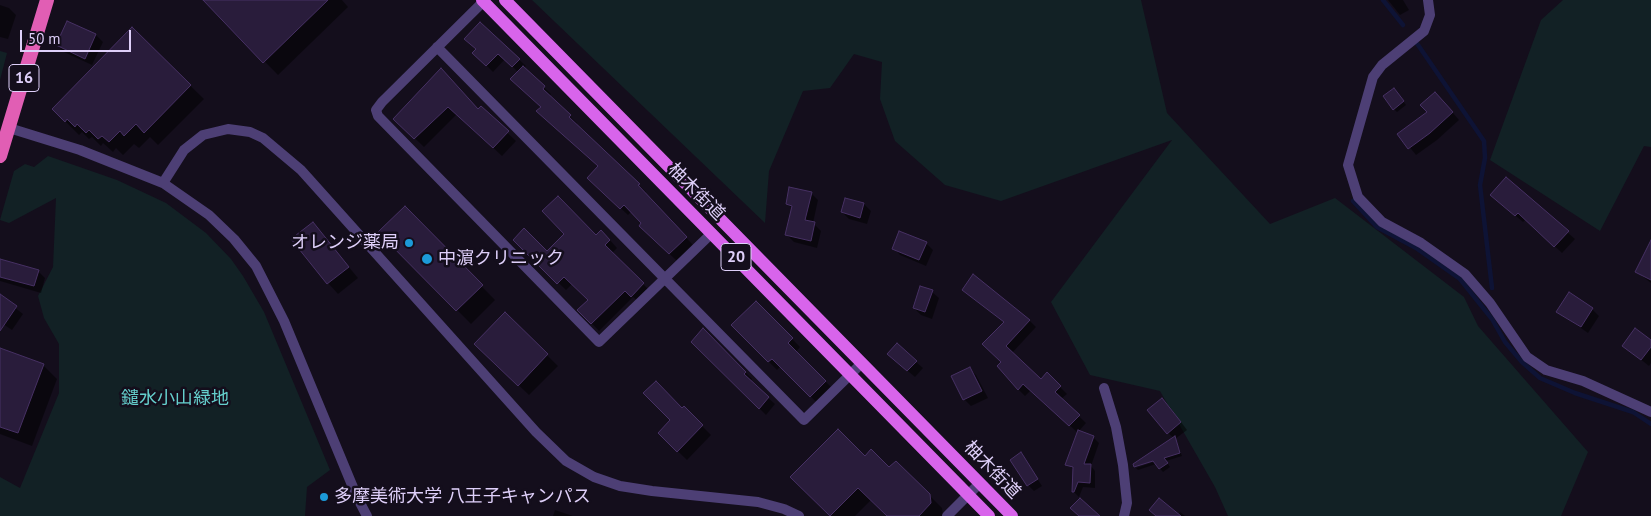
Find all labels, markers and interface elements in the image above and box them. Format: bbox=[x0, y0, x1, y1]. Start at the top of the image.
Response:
scale bar bbox=[22, 20, 134, 52]
text: 50 m bbox=[28, 29, 61, 48]
road number: 16 bbox=[9, 64, 39, 92]
street label: 柚木街道 bbox=[663, 159, 729, 225]
place label: オレンジ薬局 bbox=[291, 232, 399, 254]
marker: オレンジ薬局 bbox=[403, 237, 415, 249]
road number: 20 bbox=[721, 243, 751, 270]
place label: 中濵クリニック bbox=[438, 248, 564, 270]
marker: 中濵クリニック bbox=[420, 252, 434, 266]
park label: 鑓水小山緑地 bbox=[121, 388, 229, 410]
street label: 柚木街道 bbox=[959, 437, 1025, 503]
place label: 多摩美術大学 八王子キャンパス bbox=[334, 486, 591, 508]
marker: 多摩美術大学 八王子キャンパス bbox=[318, 491, 330, 503]

